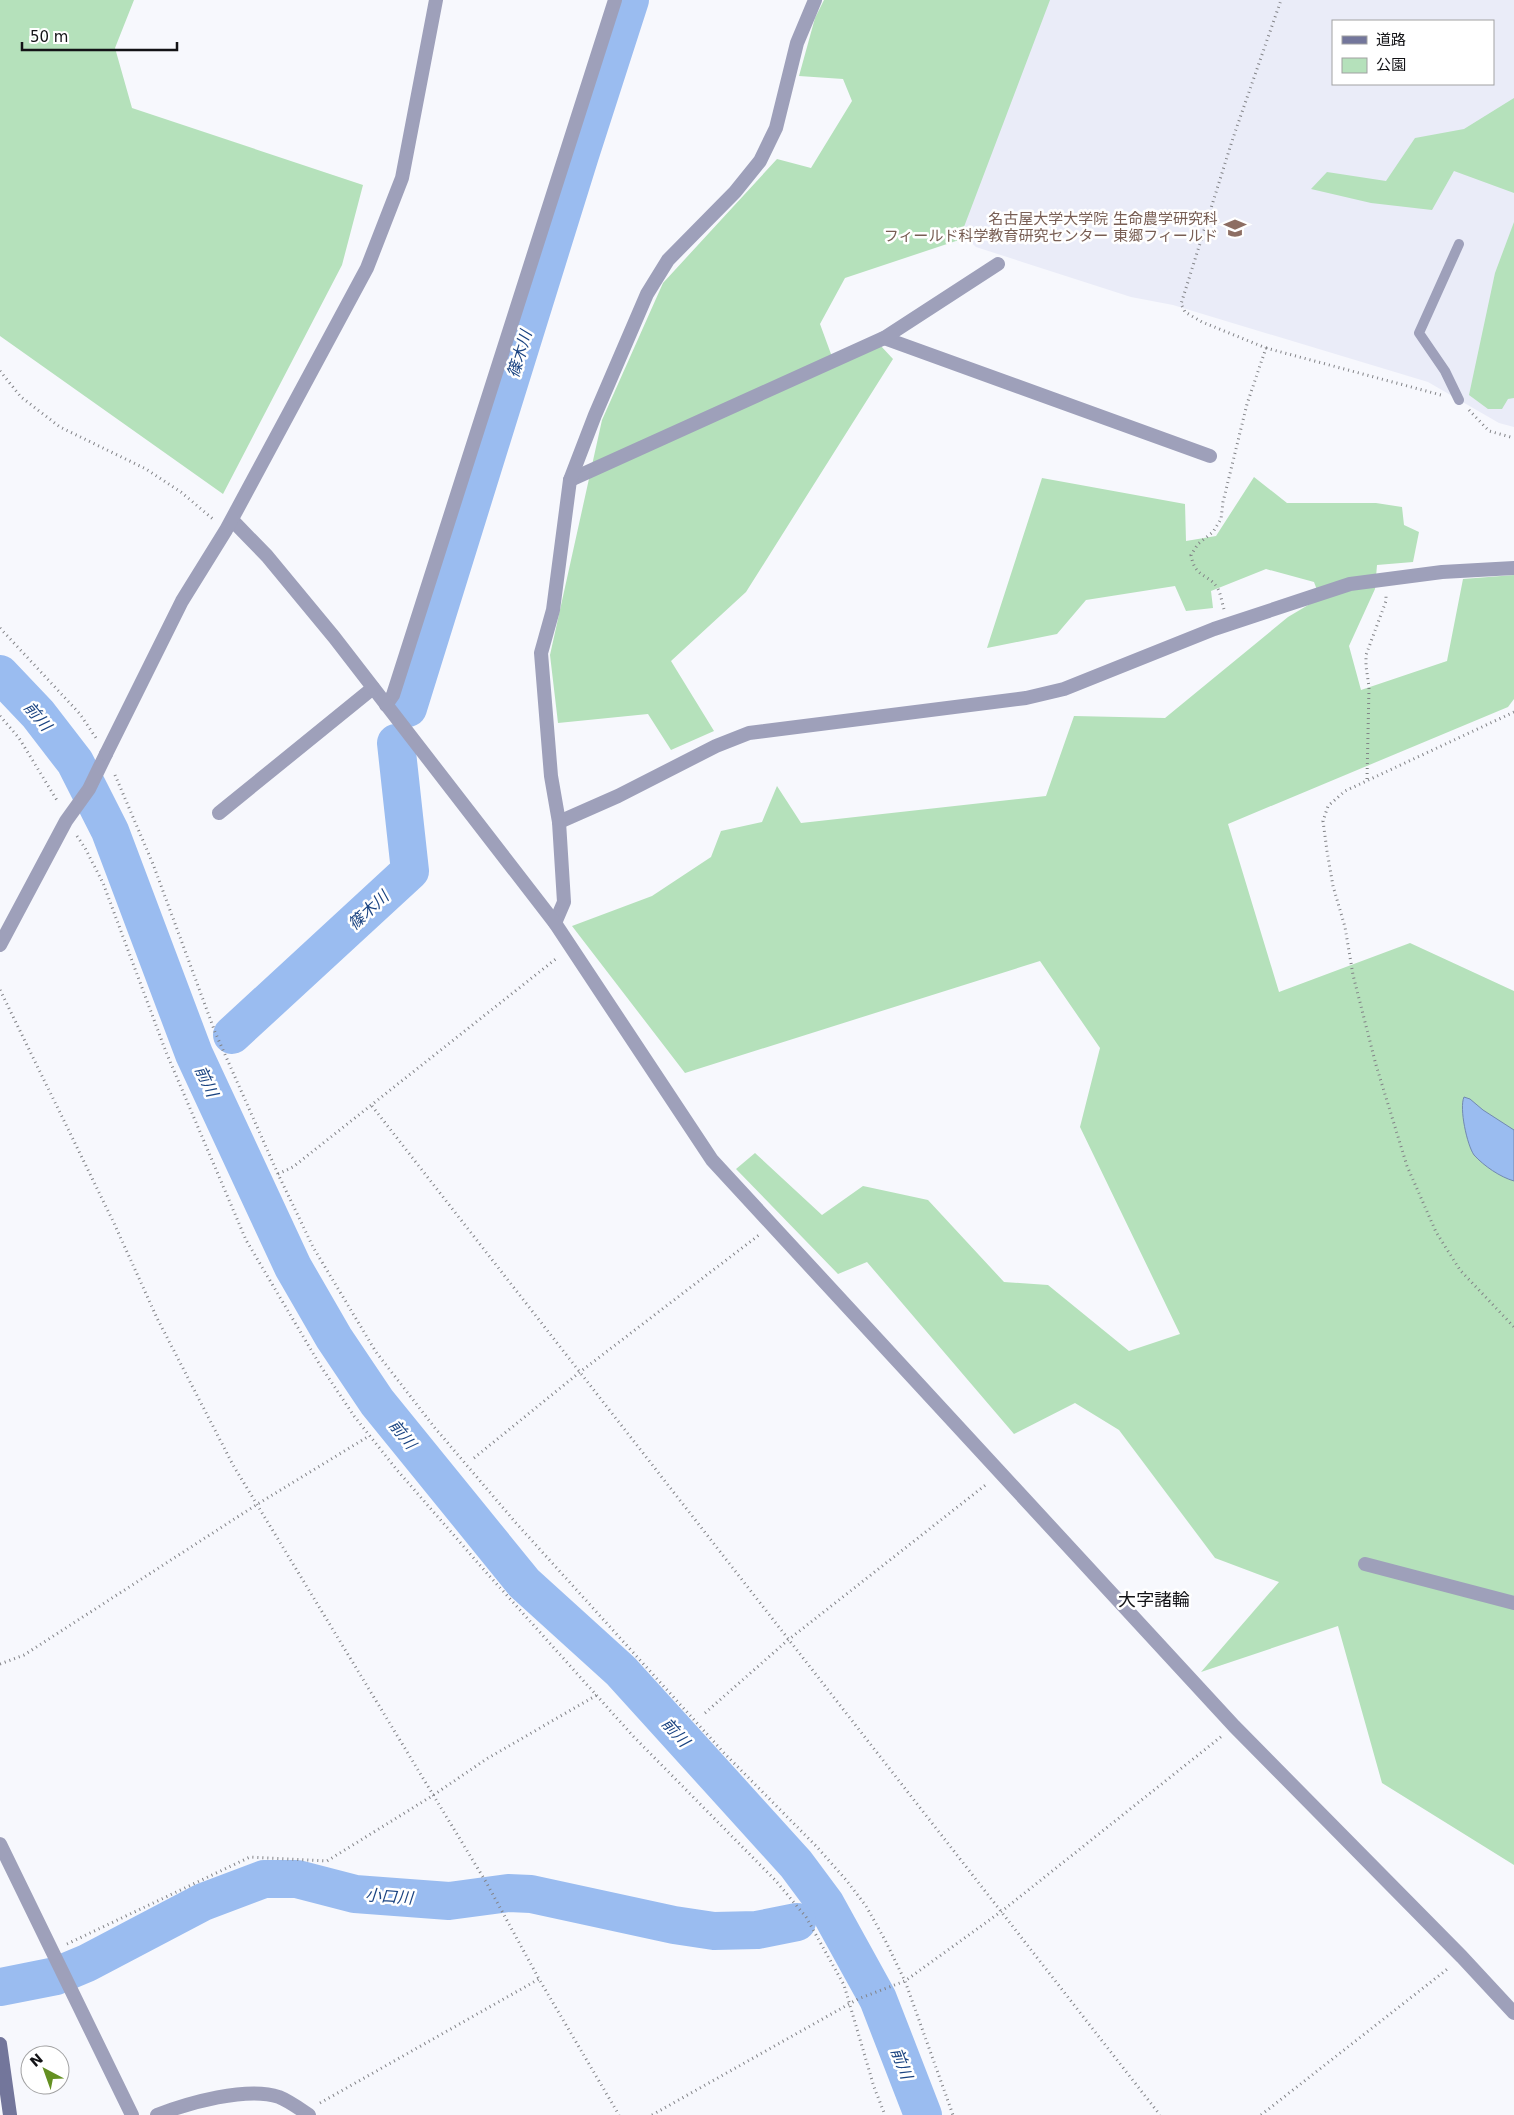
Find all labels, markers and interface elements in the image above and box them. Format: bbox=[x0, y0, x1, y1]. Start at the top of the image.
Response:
scale bar bbox=[22, 20, 178, 52]
legend bbox=[1332, 20, 1494, 85]
text: 50 m bbox=[30, 28, 68, 46]
text: 道路 bbox=[1376, 31, 1406, 49]
text: 公園 bbox=[1376, 56, 1406, 74]
place label: 名古屋大学大学院 生命農学研究科 フィールド科学教育研究センター 東郷フィールド bbox=[884, 210, 1218, 245]
school or university icon: 名古屋大学大学院 生命農学研究科 フィールド科学教育研究センター 東郷フィールド bbox=[1222, 215, 1248, 241]
water label: 篠木川 bbox=[503, 327, 536, 380]
water label: 前川 bbox=[20, 698, 56, 736]
water label: 篠木川 bbox=[344, 886, 394, 934]
water label: 前川 bbox=[191, 1063, 223, 1102]
water label: 前川 bbox=[385, 1416, 421, 1454]
district label: 大字諸輪 bbox=[1118, 1589, 1190, 1610]
water label: 前川 bbox=[658, 1714, 695, 1752]
water label: 小口川 bbox=[364, 1885, 416, 1908]
north arrow bbox=[20, 2045, 70, 2095]
water label: 前川 bbox=[887, 2045, 917, 2083]
text: N bbox=[27, 2050, 46, 2070]

